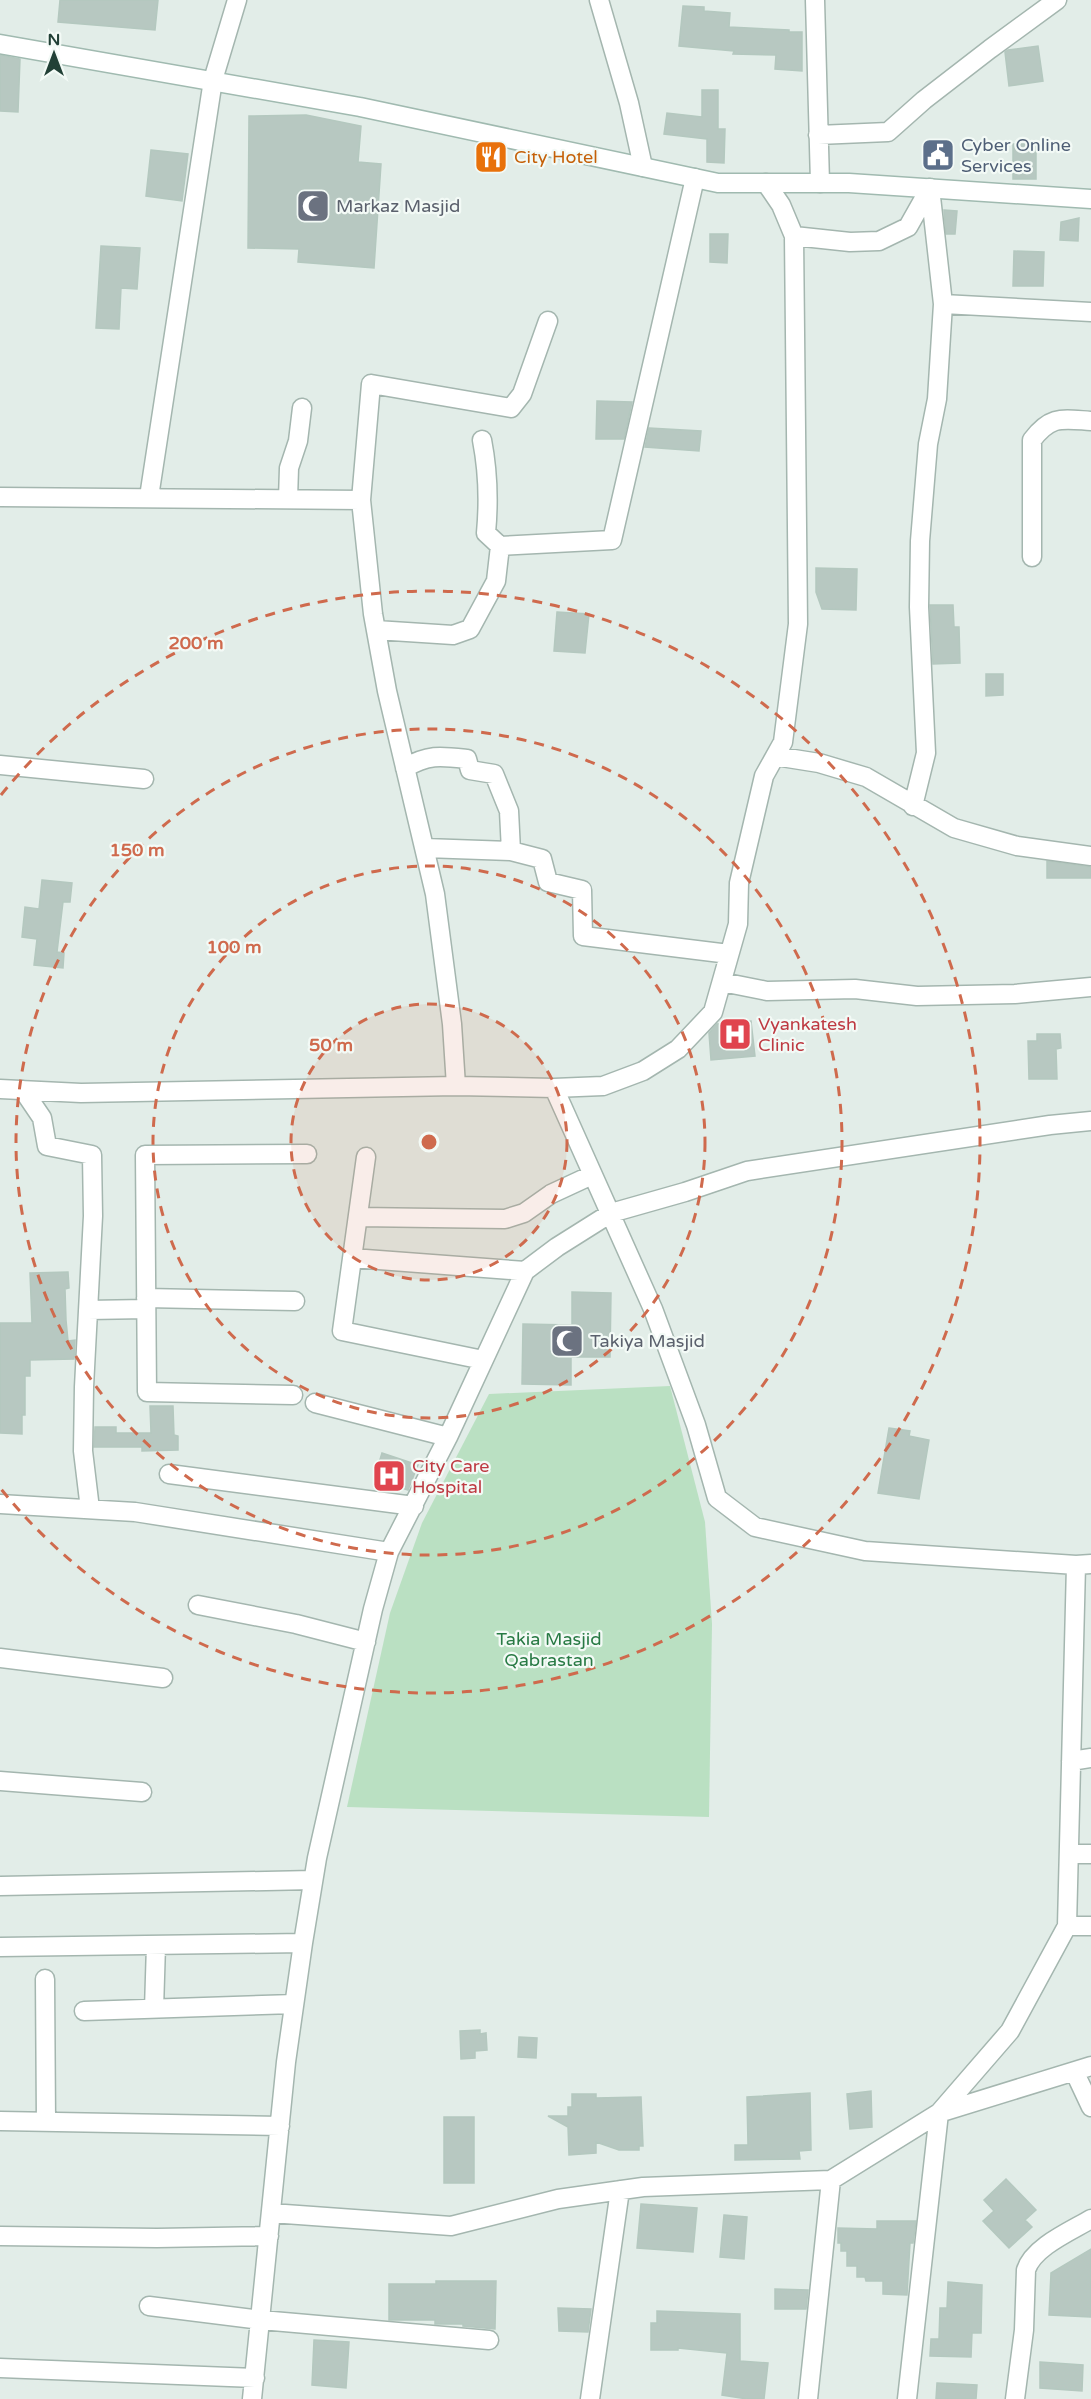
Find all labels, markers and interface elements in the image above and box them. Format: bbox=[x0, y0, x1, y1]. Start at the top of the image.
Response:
north arrow bbox=[24, 24, 84, 84]
text: N bbox=[48, 30, 60, 50]
place label: Cyber Online Services bbox=[961, 134, 1071, 177]
public building icon: Cyber Online Services bbox=[920, 137, 956, 173]
restaurant icon: City Hotel bbox=[473, 139, 509, 175]
place label: City Hotel bbox=[514, 146, 598, 168]
mosque icon: Markaz Masjid bbox=[295, 188, 331, 224]
place label: Markaz Masjid bbox=[336, 195, 460, 217]
text: 200 m bbox=[168, 632, 224, 654]
text: 150 m bbox=[109, 839, 165, 861]
text: 100 m bbox=[206, 936, 262, 958]
place label: Vyankatesh Clinic bbox=[758, 1013, 857, 1056]
hospital icon: Vyankatesh Clinic bbox=[717, 1016, 753, 1052]
text: 50 m bbox=[309, 1034, 353, 1056]
centre of rings bbox=[419, 1132, 439, 1152]
mosque icon: Takiya Masjid bbox=[549, 1323, 585, 1359]
place label: Takiya Masjid bbox=[590, 1330, 705, 1352]
place label: City Care Hospital bbox=[412, 1455, 490, 1498]
hospital icon: City Care Hospital bbox=[371, 1458, 407, 1494]
park label: Takia Masjid Qabrastan bbox=[496, 1628, 602, 1671]

